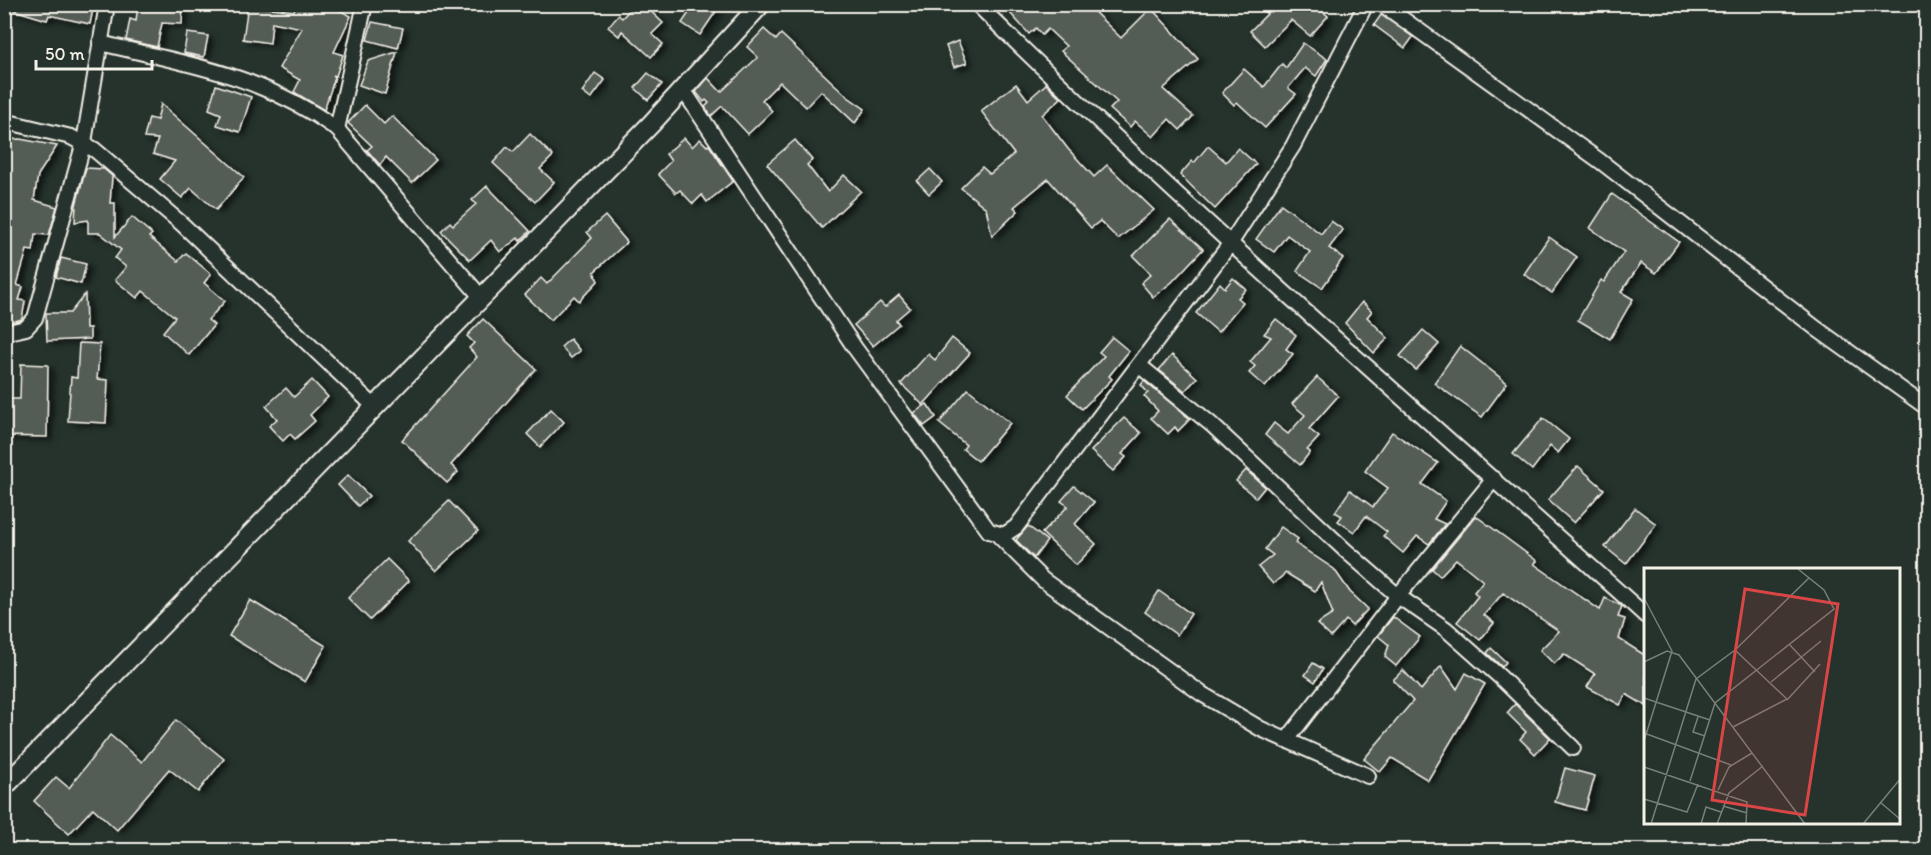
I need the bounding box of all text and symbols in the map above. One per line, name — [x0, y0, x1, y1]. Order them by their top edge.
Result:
scale bar — [36, 33, 152, 71]
text: 50 m — [45, 43, 85, 65]
inset map — [1644, 568, 1901, 825]

